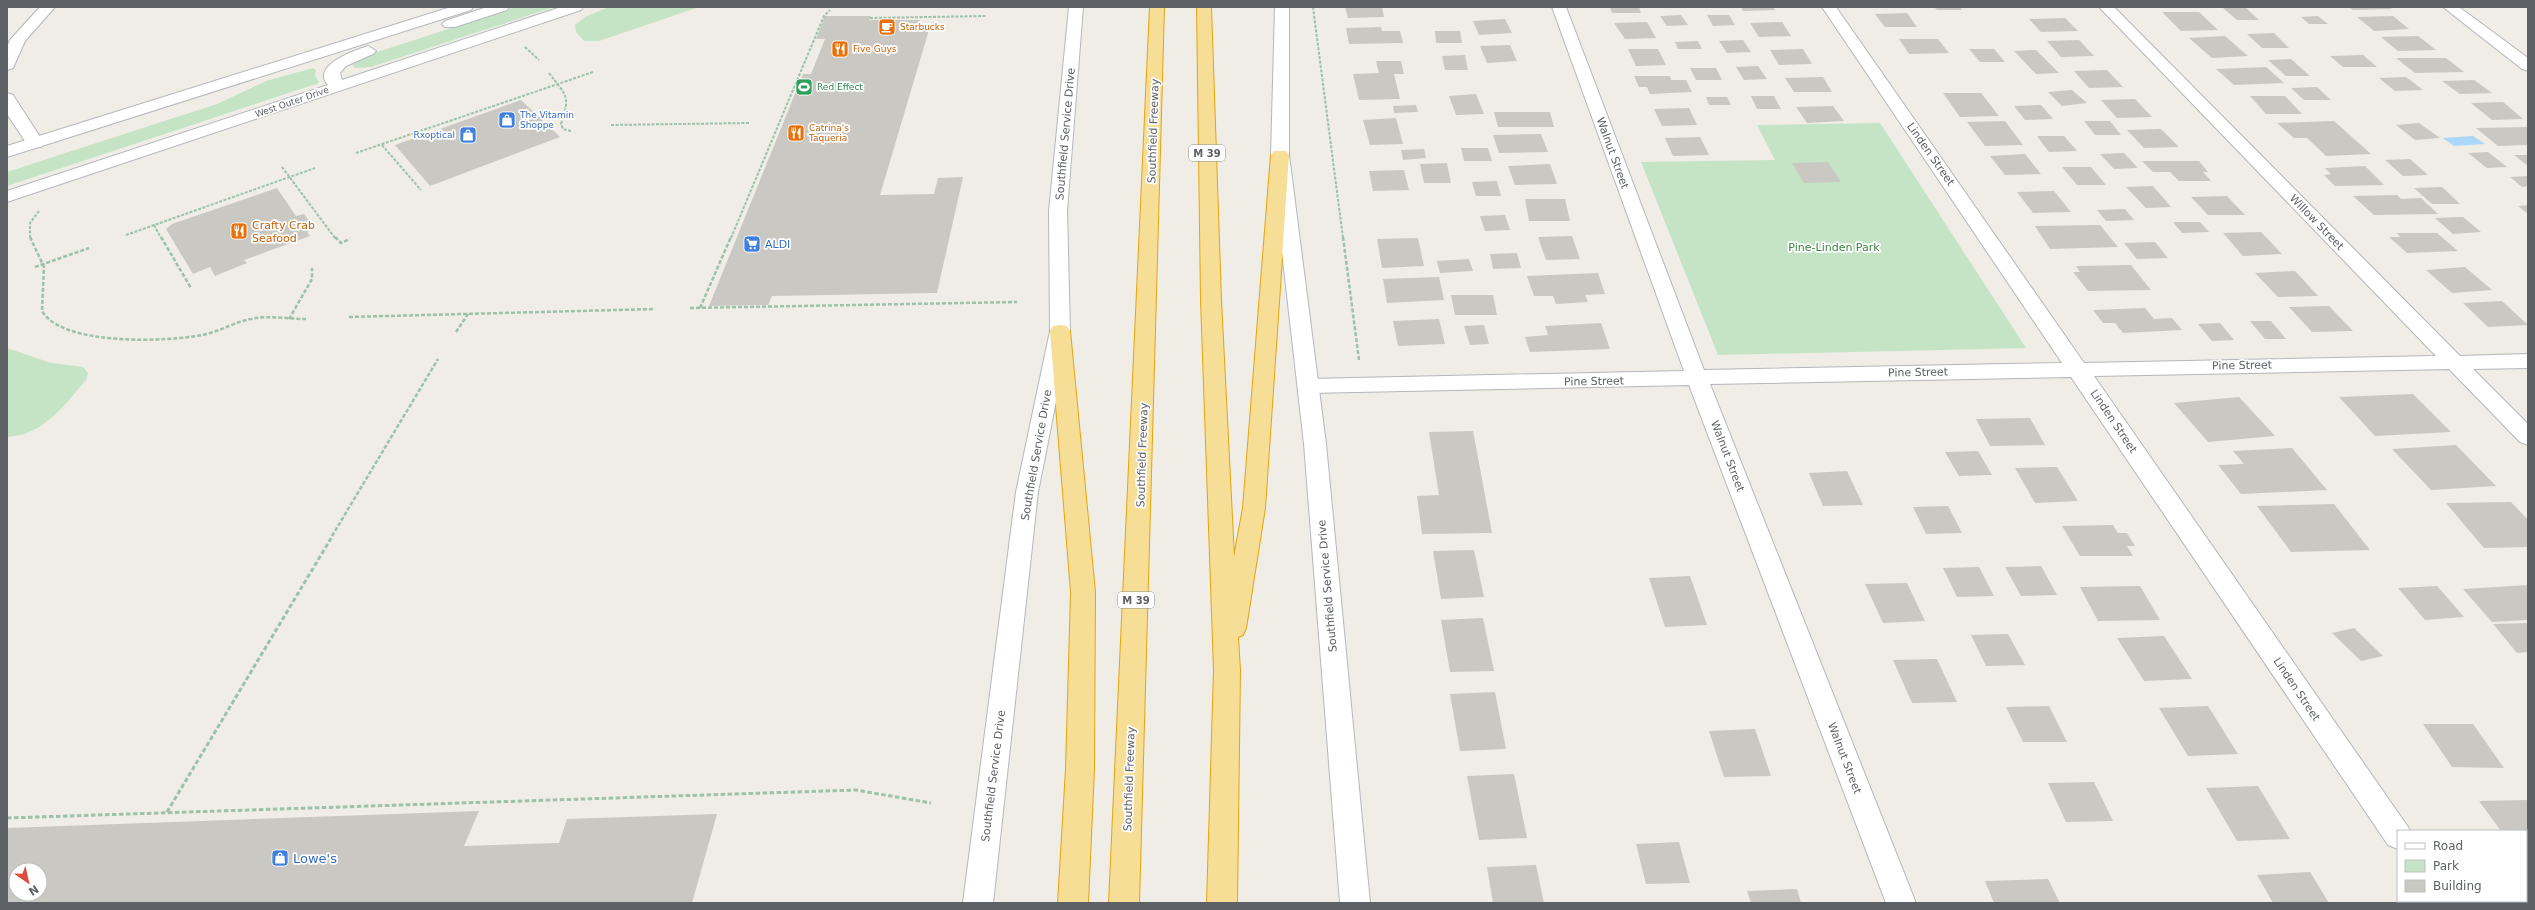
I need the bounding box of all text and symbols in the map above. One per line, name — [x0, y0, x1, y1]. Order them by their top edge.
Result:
cafe icon: Starbucks — [877, 17, 897, 37]
place label: Starbucks — [900, 22, 945, 32]
restaurant icon: Five Guys — [830, 39, 850, 59]
place label: Five Guys — [853, 44, 897, 54]
street label: Southfield Service Drive — [1053, 67, 1078, 201]
sports icon: Red Effect — [794, 77, 814, 97]
street label: Southfield Freeway — [1145, 78, 1162, 184]
place label: Red Effect — [817, 82, 863, 92]
street label: West Outer Drive — [254, 85, 331, 119]
shop icon: The Vitamin Shoppe — [497, 110, 517, 130]
place label: The Vitamin Shoppe — [519, 110, 574, 130]
street label: Walnut Street — [1594, 116, 1632, 191]
street label: Linden Street — [1904, 120, 1957, 189]
restaurant icon: Catrina's Taqueria — [786, 123, 806, 143]
place label: Catrina's Taqueria — [808, 123, 849, 143]
shop icon: Rxoptical — [458, 125, 478, 145]
place label: Rxoptical — [413, 130, 455, 140]
road number: M 39 — [1189, 145, 1225, 161]
street label: Willow Street — [2287, 192, 2347, 253]
place label: Crafty Crab Seafood — [252, 219, 315, 245]
restaurant icon: Crafty Crab Seafood — [229, 221, 249, 241]
supermarket icon: ALDI — [742, 234, 762, 254]
place label: ALDI — [765, 238, 790, 251]
park label: Pine-Linden Park — [1788, 241, 1880, 254]
street label: Pine Street — [2212, 358, 2273, 373]
street label: Pine Street — [1888, 365, 1949, 380]
street label: Pine Street — [1564, 374, 1625, 389]
street label: Linden Street — [2088, 387, 2140, 456]
street label: Southfield Service Drive — [1019, 388, 1054, 522]
street label: Southfield Freeway — [1134, 402, 1151, 508]
street label: Walnut Street — [1708, 419, 1747, 494]
street label: Southfield Service Drive — [1315, 519, 1340, 653]
road number: M 39 — [1118, 592, 1154, 608]
street label: Linden Street — [2271, 655, 2323, 724]
street label: Southfield Service Drive — [979, 709, 1008, 843]
street label: Walnut Street — [1825, 721, 1864, 796]
street label: Southfield Freeway — [1121, 726, 1138, 832]
legend — [2397, 830, 2527, 902]
text: Road — [2433, 839, 2463, 853]
shop icon: Lowe's — [270, 848, 290, 868]
place label: Lowe's — [293, 851, 337, 866]
text: Park — [2433, 859, 2459, 873]
north arrow — [8, 862, 48, 902]
text: Building — [2433, 879, 2482, 893]
text: N — [26, 882, 41, 898]

